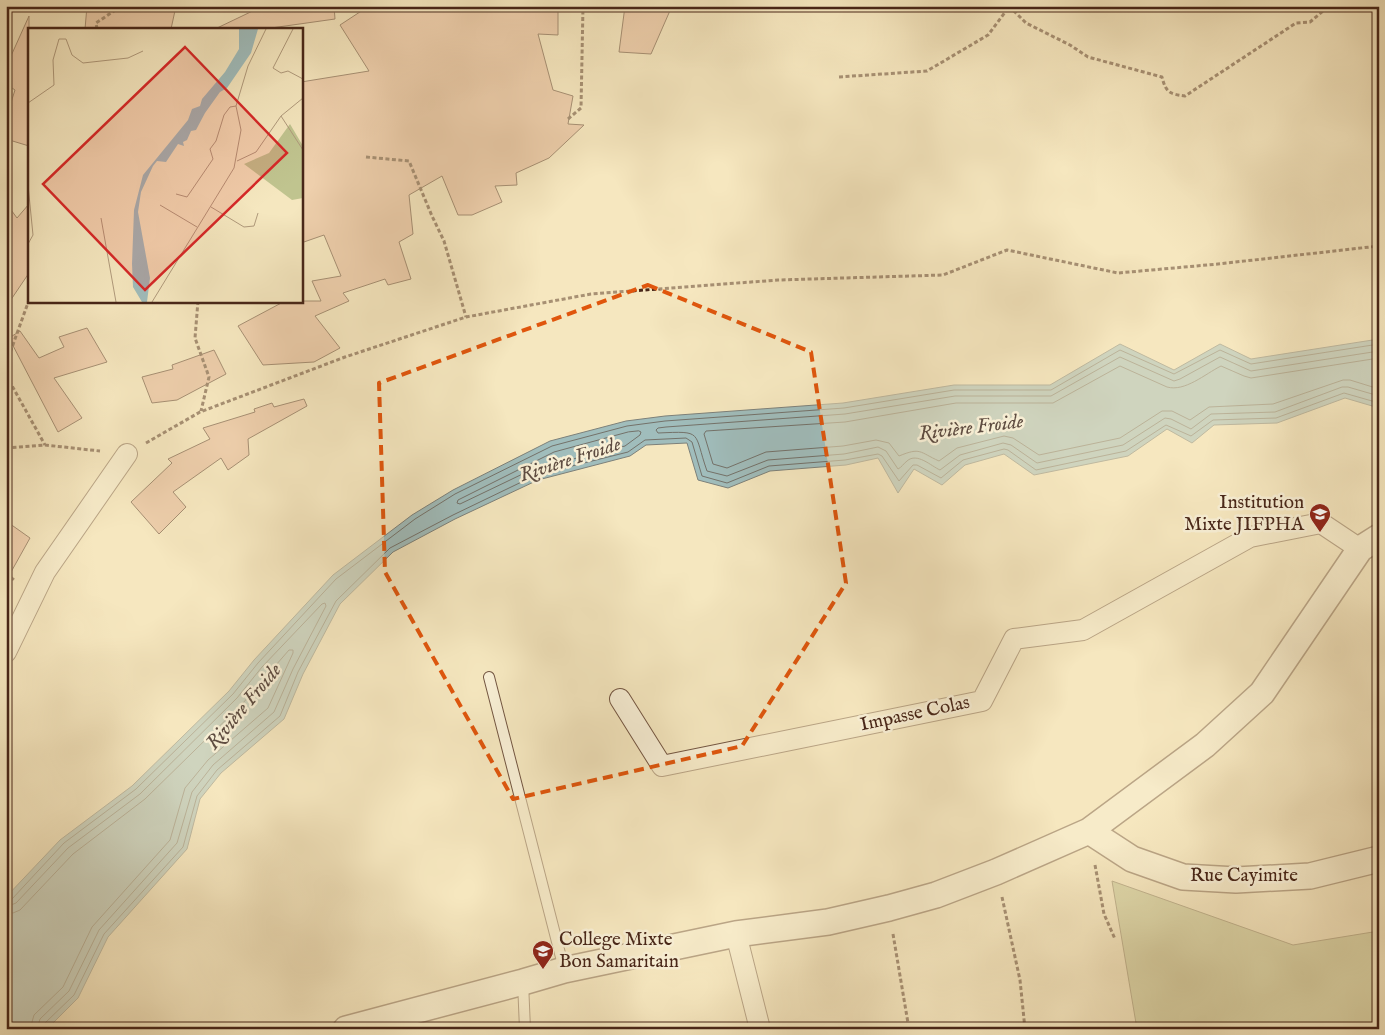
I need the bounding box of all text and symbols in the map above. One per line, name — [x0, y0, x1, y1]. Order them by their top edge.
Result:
inset map — [28, 28, 302, 302]
water label: Rivière Froide — [917, 409, 1025, 447]
water label: Rivière Froide — [516, 432, 624, 488]
place label: Institution Mixte JIFPHA — [1184, 491, 1305, 537]
school or university icon: Institution Mixte JIFPHA — [1308, 502, 1332, 533]
water label: Rivière Froide — [201, 658, 288, 755]
street label: Impasse Colas — [858, 691, 972, 737]
street label: Rue Cayimite — [1190, 864, 1298, 888]
place label: College Mixte Bon Samaritain — [559, 928, 679, 974]
school or university icon: College Mixte Bon Samaritain — [531, 939, 555, 970]

